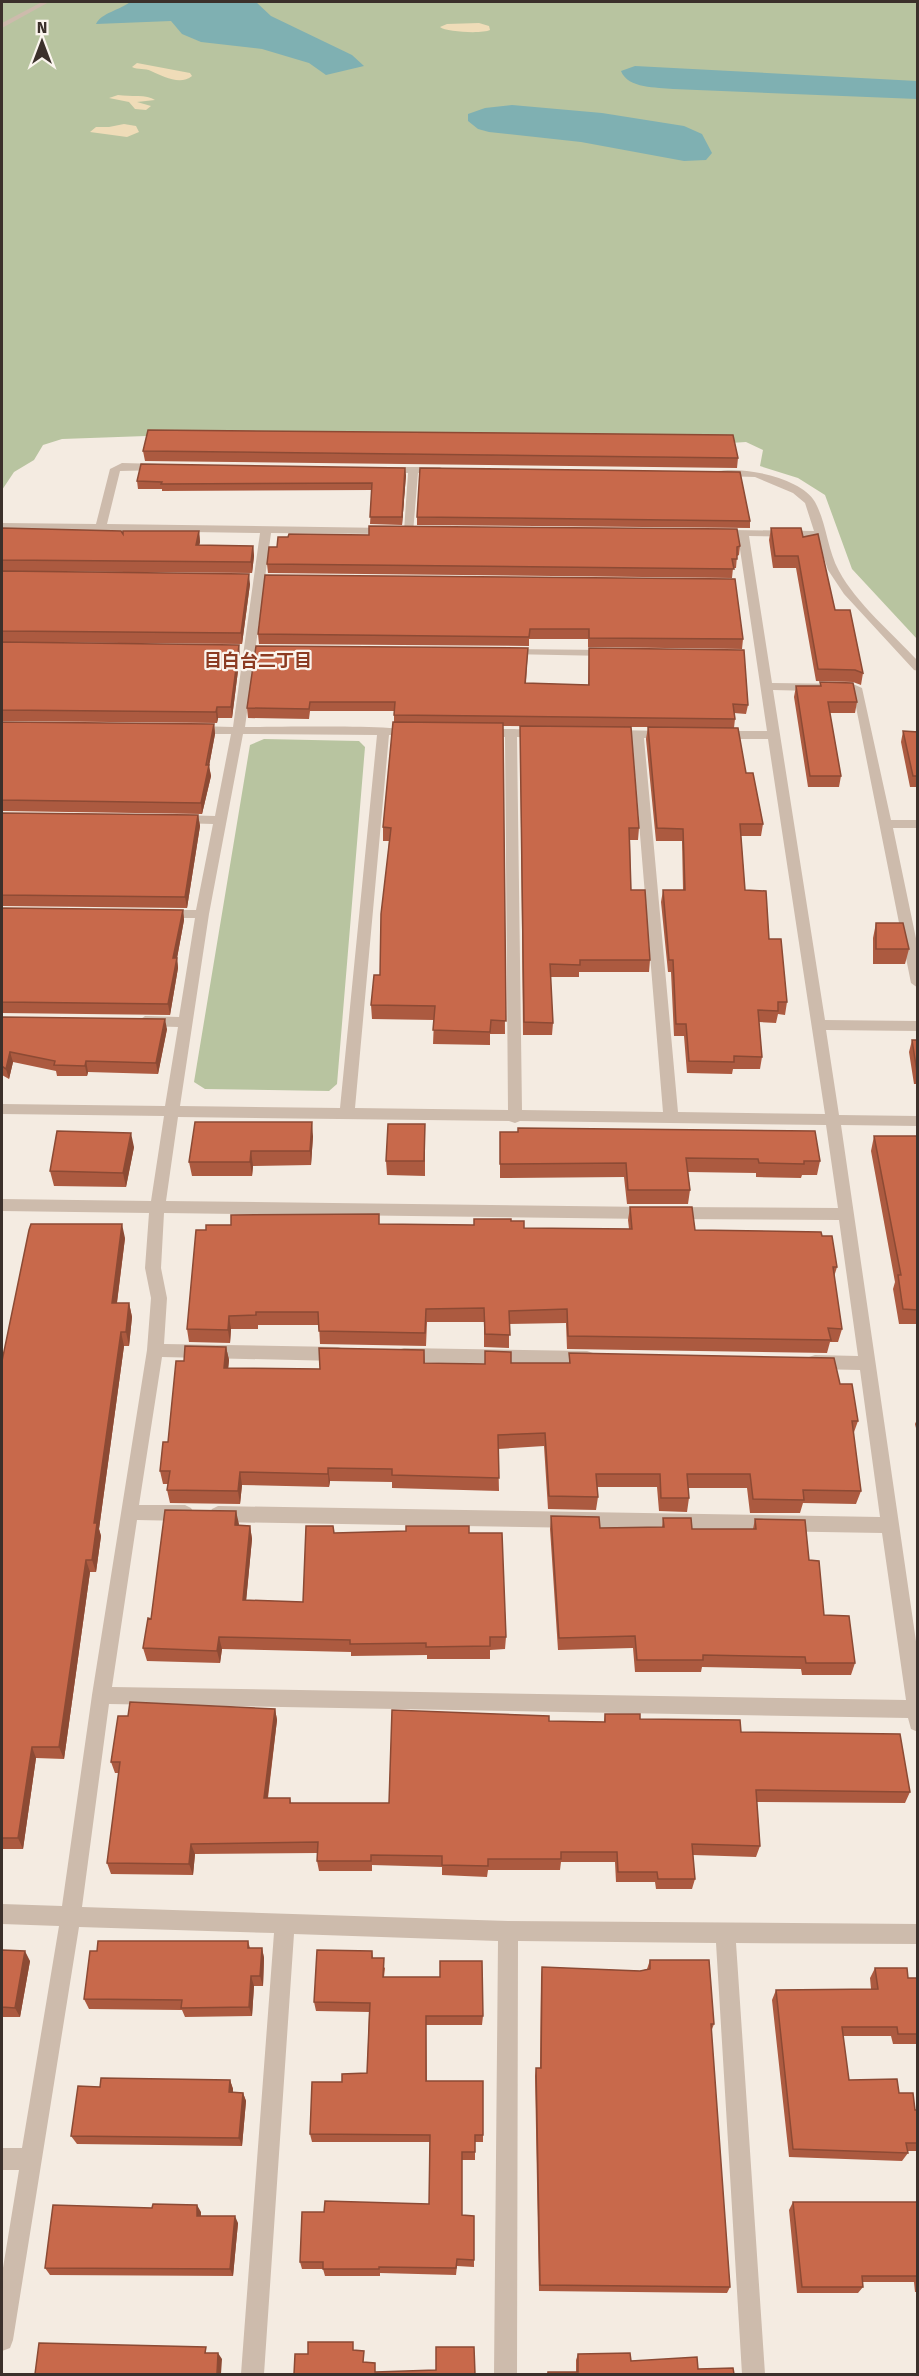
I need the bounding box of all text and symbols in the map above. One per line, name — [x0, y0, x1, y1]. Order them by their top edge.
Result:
north arrow — [12, 12, 72, 72]
text: N — [37, 18, 47, 37]
district label: 目白台二丁目 — [204, 650, 312, 672]

